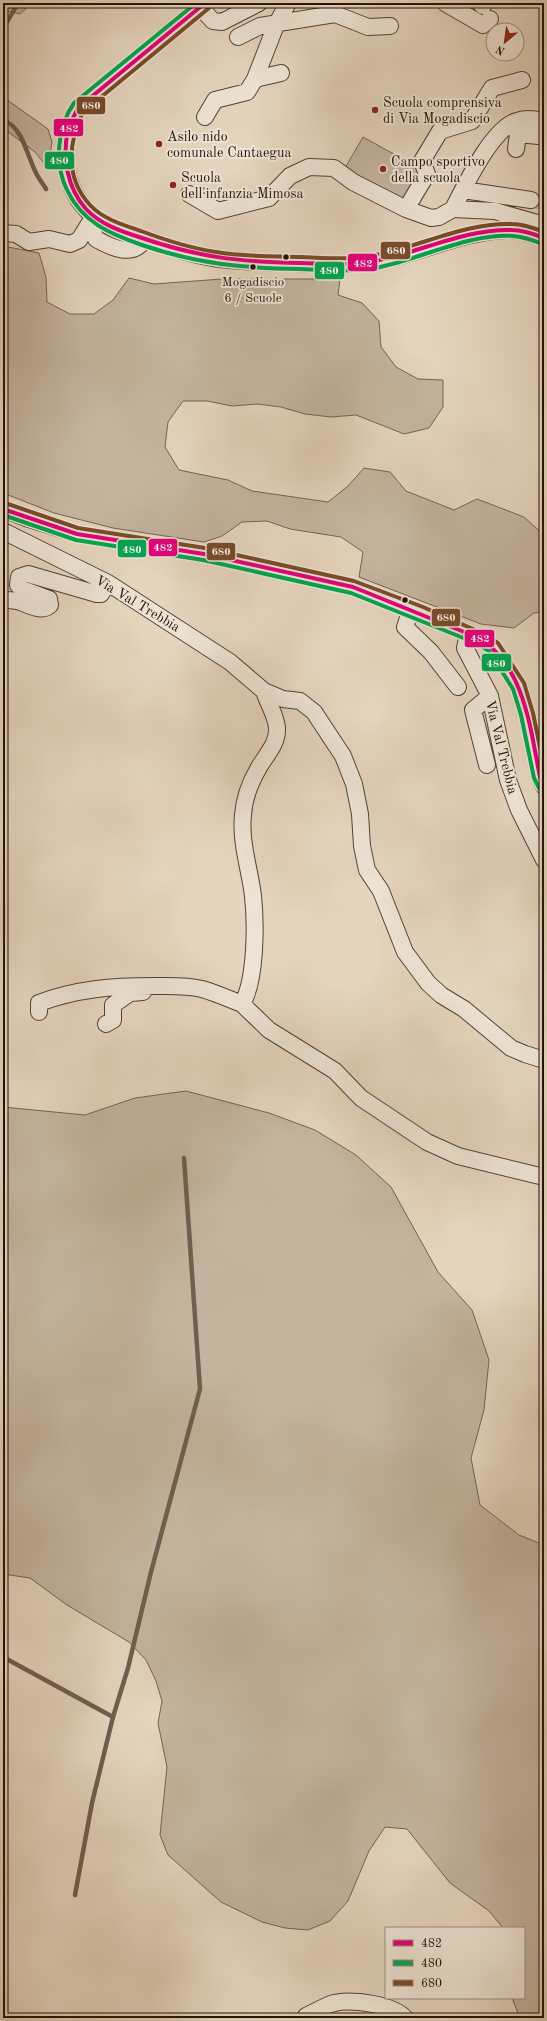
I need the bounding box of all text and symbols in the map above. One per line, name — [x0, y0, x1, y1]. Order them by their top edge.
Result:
north arrow — [485, 22, 525, 62]
text: N — [494, 42, 507, 56]
line badge: 680 — [76, 96, 106, 115]
place label: Scuola comprensiva di Via Mogadiscio — [383, 96, 502, 126]
text: 680 — [81, 101, 101, 112]
marker: Scuola comprensiva di Via Mogadiscio — [370, 105, 380, 115]
line badge: 482 — [53, 118, 84, 137]
text: 482 — [59, 124, 79, 135]
place label: Asilo nido comunale Cantaegua — [167, 130, 291, 160]
marker: Asilo nido comunale Cantaegua — [154, 139, 164, 149]
line badge: 480 — [44, 151, 75, 170]
place label: Campo sportivo della scuola — [391, 155, 485, 185]
text: 480 — [49, 156, 69, 167]
marker: Campo sportivo della scuola — [378, 164, 388, 174]
place label: Scuola dell'infanzia Mimosa — [181, 171, 304, 201]
marker: Scuola dell'infanzia Mimosa — [168, 180, 178, 190]
line badge: 680 — [380, 241, 411, 260]
text: 680 — [386, 246, 406, 257]
unlabelled marker — [281, 252, 291, 262]
line badge: 482 — [347, 253, 378, 272]
text: 482 — [353, 259, 373, 270]
line badge: 480 — [314, 261, 345, 280]
marker: Mogadiscio 6 / Scuole — [248, 262, 258, 272]
text: 480 — [319, 266, 339, 277]
place label: Mogadiscio 6 / Scuole — [222, 276, 284, 305]
line badge: 482 — [148, 538, 178, 557]
line badge: 480 — [117, 539, 147, 558]
line badge: 680 — [206, 542, 236, 561]
text: 482 — [153, 543, 173, 554]
text: 480 — [122, 545, 142, 556]
text: 680 — [211, 547, 231, 558]
street label: Via Val Trebbia — [93, 573, 182, 635]
unlabelled marker — [400, 595, 410, 605]
line badge: 680 — [431, 608, 461, 627]
text: 680 — [436, 613, 456, 624]
line badge: 482 — [464, 629, 495, 648]
text: 482 — [470, 634, 490, 645]
line badge: 480 — [481, 653, 512, 672]
text: 480 — [486, 659, 506, 670]
street label: Via Val Trebbia — [483, 699, 519, 796]
legend — [385, 1927, 525, 1999]
text: 482 — [421, 1938, 442, 1950]
text: 480 — [421, 1958, 442, 1970]
text: 680 — [421, 1978, 442, 1990]

